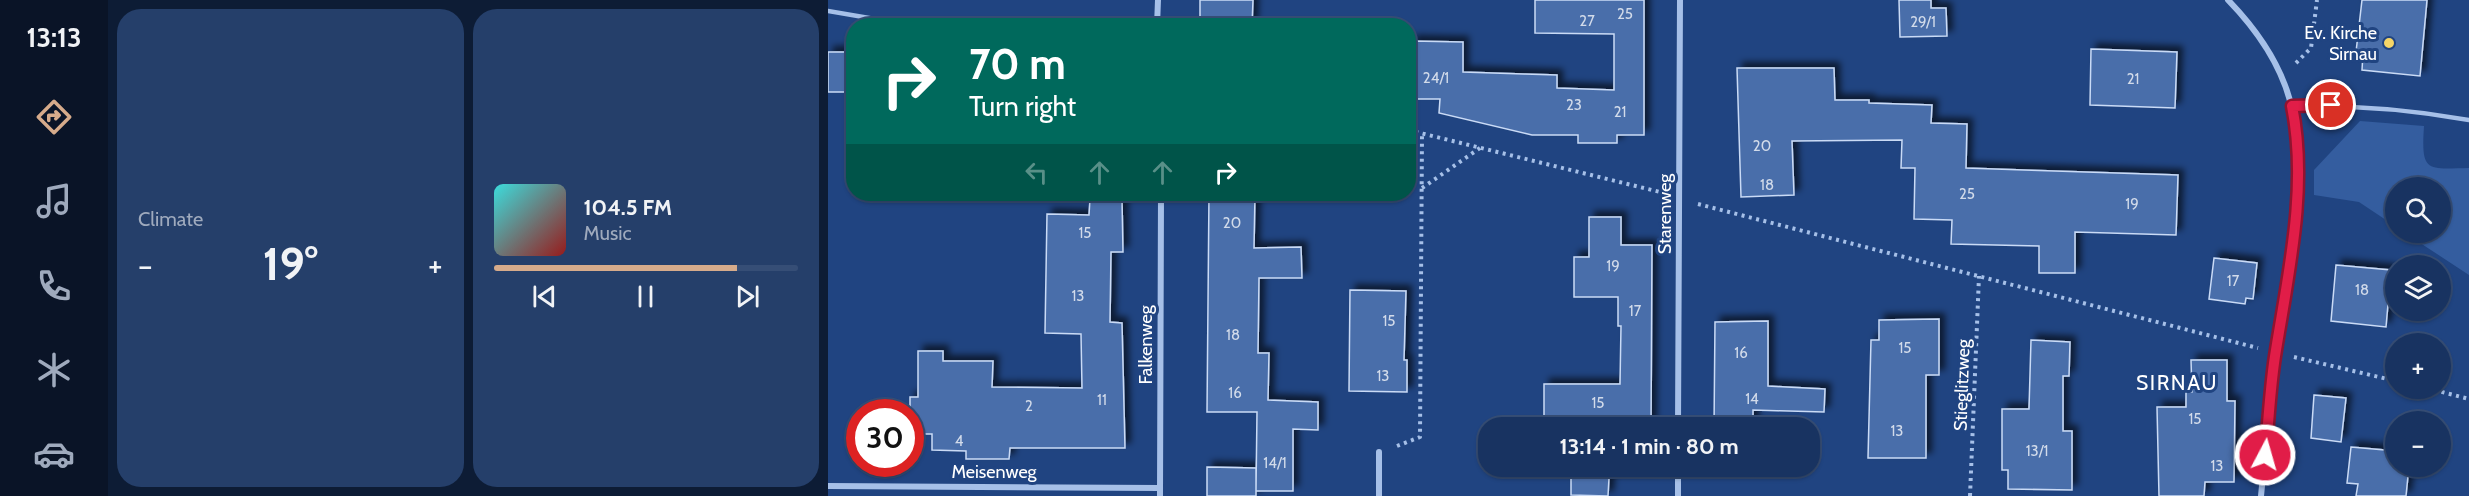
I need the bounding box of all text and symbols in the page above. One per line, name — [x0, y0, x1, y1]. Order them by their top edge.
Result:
house number: 25 — [1617, 5, 1633, 23]
house number: 27 — [1579, 12, 1595, 30]
house number: 29/1 — [1910, 13, 1936, 31]
text: 13:13 — [26, 21, 82, 54]
place label: Ev. Kirche Sirnau — [2304, 22, 2377, 65]
marker: Ev. Kirche Sirnau — [2382, 36, 2396, 50]
text: 70 m — [969, 38, 1066, 90]
icon: right — [870, 42, 948, 120]
house number: 24/1 — [1423, 69, 1449, 87]
house number: 21 — [2127, 70, 2139, 88]
pin — [2305, 79, 2356, 130]
icon: arrive — [2314, 88, 2347, 121]
text: Turn right — [969, 90, 1076, 123]
icon: directions — [33, 96, 75, 138]
house number: 23 — [1566, 96, 1582, 114]
house number: 21 — [1614, 103, 1626, 121]
house number: 20 — [1753, 137, 1771, 155]
icon: left — [1020, 156, 1053, 189]
icon: ahead — [1083, 156, 1116, 189]
icon: ahead — [1146, 156, 1179, 189]
icon: right — [1209, 156, 1242, 189]
street label: Starenweg — [1654, 173, 1676, 254]
house number: 18 — [1760, 176, 1774, 194]
map controls — [2385, 177, 2451, 477]
button: search — [2385, 177, 2451, 243]
icon: music — [33, 180, 75, 222]
house number: 25 — [1959, 185, 1975, 203]
text: 104.5 FM — [584, 194, 672, 221]
house number: 19 — [2125, 195, 2139, 213]
text: Climate — [138, 207, 203, 231]
house number: 20 — [1223, 214, 1241, 232]
text: Music — [584, 221, 632, 245]
house number: 15 — [1078, 224, 1092, 242]
text: 19° — [263, 237, 318, 291]
text: − — [138, 245, 153, 285]
text: + — [428, 245, 443, 285]
button: layers — [2385, 255, 2451, 321]
house number: 19 — [1606, 257, 1620, 275]
icon: phone — [33, 265, 75, 307]
house number: 17 — [2227, 272, 2240, 290]
icon: previous — [528, 280, 561, 313]
icon: pause — [629, 280, 662, 313]
icon: next — [731, 280, 764, 313]
house number: 18 — [2355, 281, 2369, 299]
house number: 13 — [1071, 287, 1085, 305]
house number: 17 — [1629, 302, 1642, 320]
street label: Falkenweg — [1135, 304, 1157, 385]
house number: 15 — [1382, 312, 1396, 330]
house number: 18 — [1226, 326, 1240, 344]
button: + — [2385, 333, 2451, 399]
street label: Stieglitzweg — [1949, 338, 1975, 431]
house number: 15 — [1898, 339, 1912, 357]
house number: 16 — [1734, 344, 1748, 362]
icon: climate — [33, 349, 75, 391]
house number: 13 — [1376, 367, 1390, 385]
district label: SIRNAU — [2136, 370, 2218, 395]
house number: 16 — [1228, 384, 1242, 402]
house number: 14 — [1745, 390, 1759, 408]
house number: 11 — [1097, 391, 1107, 409]
house number: 15 — [1591, 394, 1605, 412]
house number: 2 — [1025, 397, 1033, 415]
speed limit sign: 30 — [846, 399, 924, 477]
house number: 15 — [2188, 410, 2202, 428]
button: − — [2385, 411, 2451, 477]
house number: 13 — [1890, 422, 1904, 440]
position arrow — [2233, 423, 2297, 487]
house number: 4 — [955, 432, 964, 450]
icon: car — [33, 433, 75, 475]
text: 13:14 · 1 min · 80 m — [1559, 433, 1739, 460]
house number: 13/1 — [2026, 442, 2048, 460]
house number: 14/1 — [1263, 454, 1287, 472]
house number: 13 — [2210, 457, 2224, 475]
street label: Meisenweg — [951, 461, 1038, 483]

